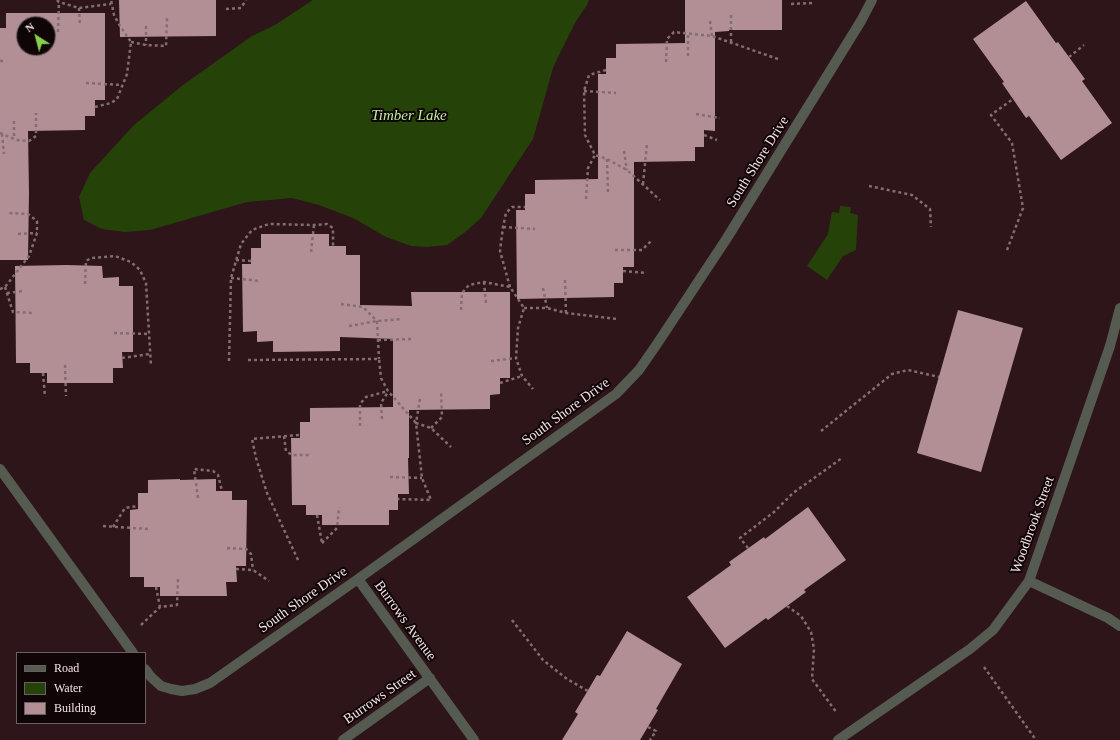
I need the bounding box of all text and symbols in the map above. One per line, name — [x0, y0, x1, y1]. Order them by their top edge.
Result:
north arrow — [16, 16, 56, 56]
text: N — [23, 20, 36, 34]
water label: Timber Lake — [371, 107, 447, 125]
street label: South Shore Drive — [723, 113, 793, 211]
street label: South Shore Drive — [519, 375, 613, 449]
street label: Woodbrook Street — [1008, 474, 1058, 576]
street label: South Shore Drive — [255, 563, 351, 637]
street label: Burrows Avenue — [371, 578, 439, 664]
legend — [16, 652, 146, 724]
text: Road — [54, 661, 79, 675]
street label: Burrows Street — [341, 666, 419, 728]
text: Water — [54, 681, 82, 695]
text: Building — [54, 701, 96, 715]

